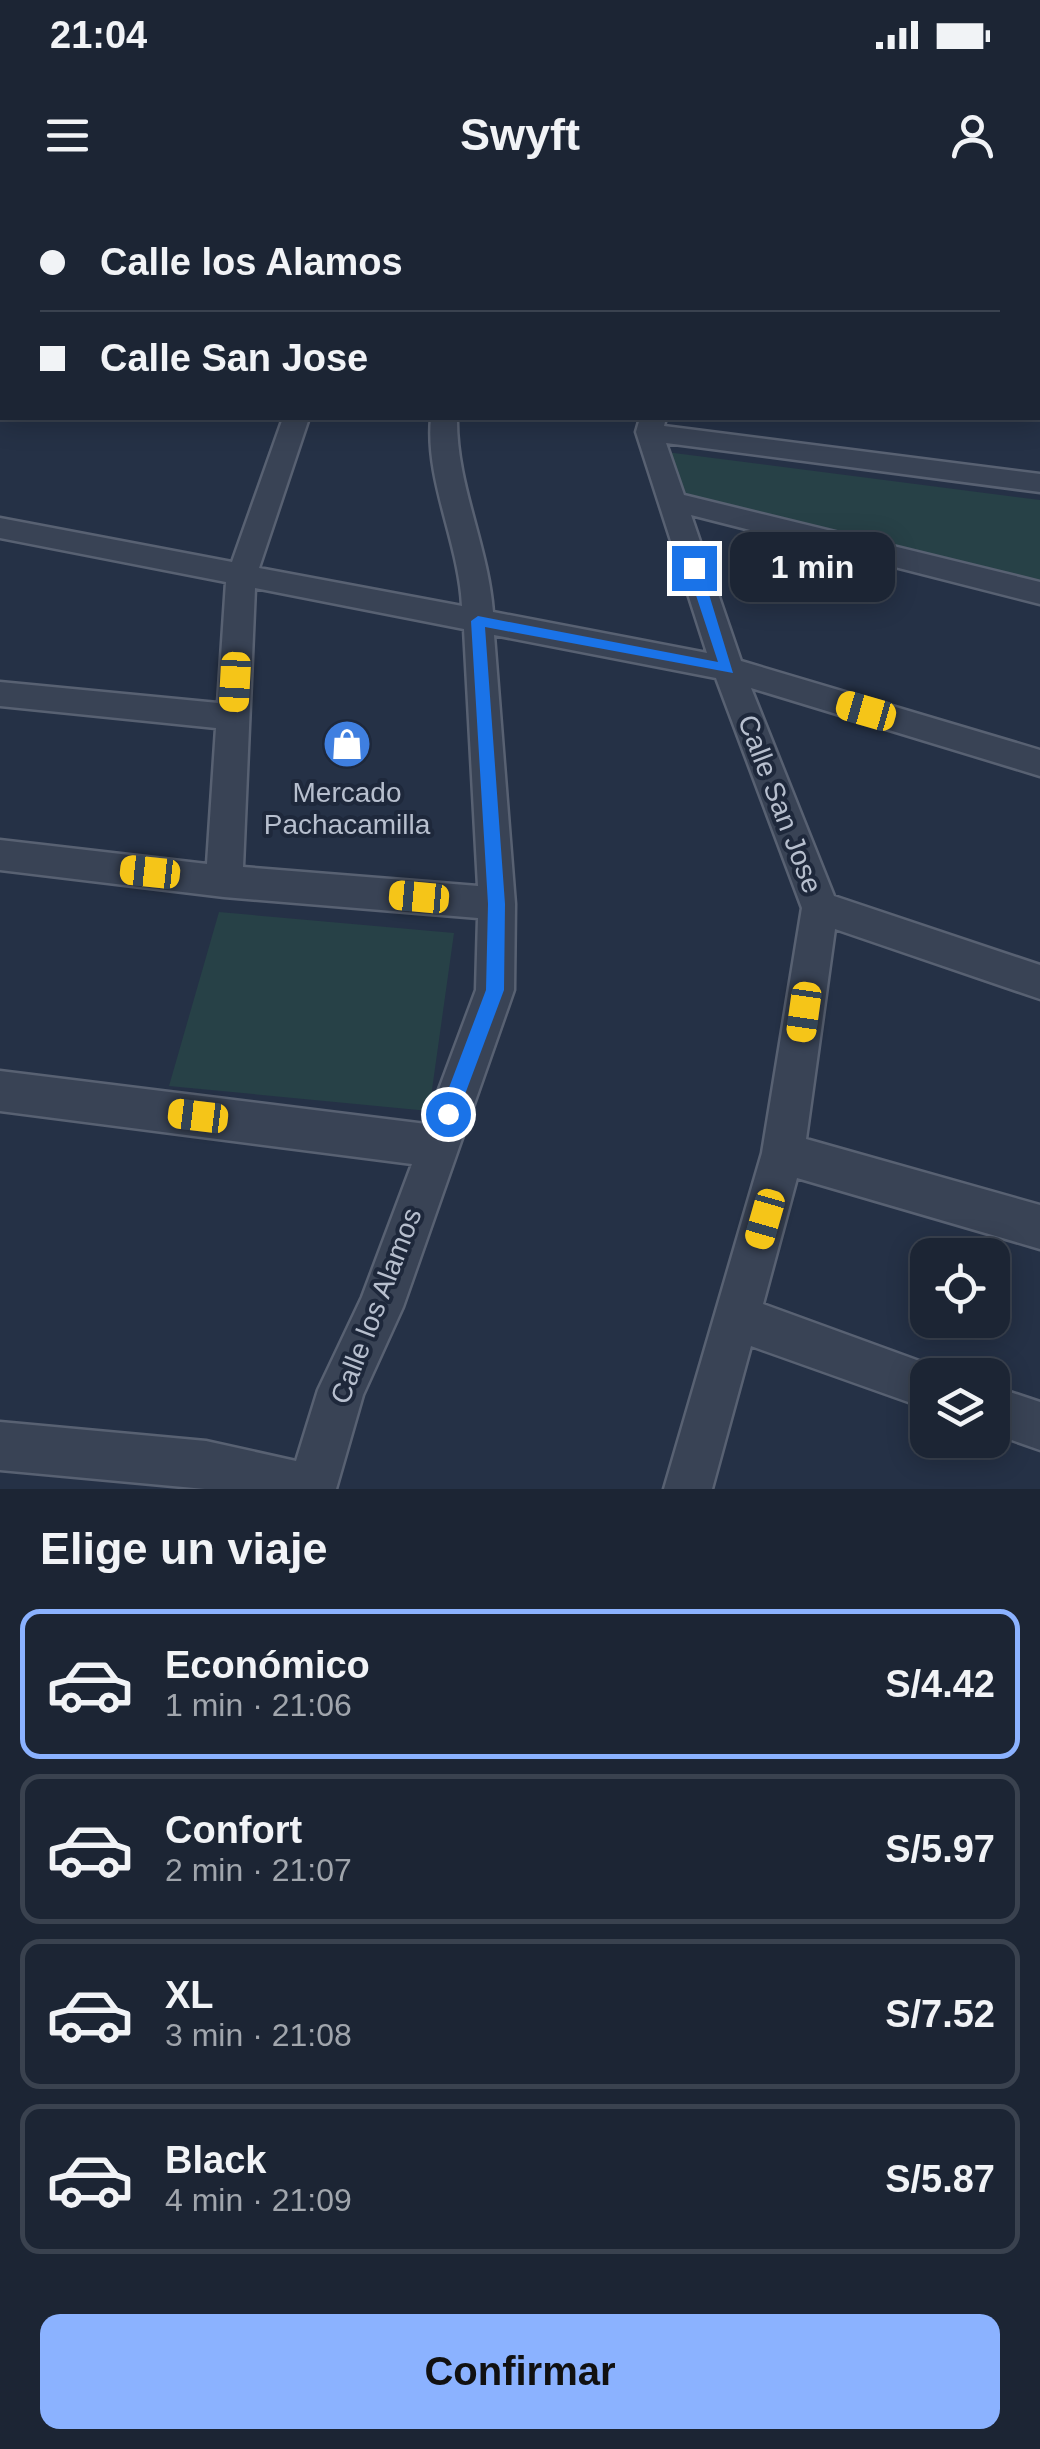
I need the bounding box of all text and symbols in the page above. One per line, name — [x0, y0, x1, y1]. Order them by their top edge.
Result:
text: 21:04 — [50, 14, 147, 56]
icon: menu — [40, 108, 95, 163]
icon: person — [945, 108, 1000, 163]
text: Swyft — [460, 109, 580, 160]
text: Calle los Alamos — [100, 241, 403, 283]
text: Calle San Jose — [100, 337, 368, 379]
callout: 1 min — [729, 533, 894, 603]
route end — [672, 546, 717, 591]
text: 1 min — [771, 549, 854, 585]
car — [218, 651, 252, 713]
car — [833, 688, 899, 734]
street label: Calle San Jose — [732, 711, 828, 897]
shop icon: Mercado Pachacamilla — [321, 718, 373, 770]
place label: Mercado Pachacamilla — [264, 777, 431, 840]
car — [119, 854, 181, 890]
car — [388, 879, 450, 915]
car — [785, 980, 823, 1044]
route start — [426, 1092, 471, 1137]
car — [166, 1097, 230, 1135]
car — [742, 1186, 788, 1252]
street label: Calle los Alamos — [324, 1204, 428, 1408]
map controls — [910, 1238, 1010, 1458]
button: locate — [910, 1238, 1010, 1338]
button: layers — [910, 1358, 1010, 1458]
text: Elige un viaje — [40, 1523, 328, 1574]
icon: car — [45, 1639, 135, 1729]
text: Económico — [165, 1644, 370, 1686]
text: S/4.42 — [885, 1663, 995, 1705]
text: 1 min · 21:06 — [165, 1687, 352, 1723]
icon: car — [45, 1804, 135, 1894]
text: Confort — [165, 1809, 302, 1851]
text: S/5.97 — [885, 1828, 995, 1870]
text: 2 min · 21:07 — [165, 1852, 352, 1888]
icon: car — [45, 1969, 135, 2059]
text: XL — [165, 1974, 214, 2016]
text: S/7.52 — [885, 1993, 995, 2035]
text: 3 min · 21:08 — [165, 2017, 352, 2053]
icon: car — [45, 2134, 135, 2224]
text: Black — [165, 2139, 266, 2181]
text: S/5.87 — [885, 2158, 995, 2200]
text: 4 min · 21:09 — [165, 2182, 352, 2218]
button: Confirmar — [40, 2314, 1000, 2429]

